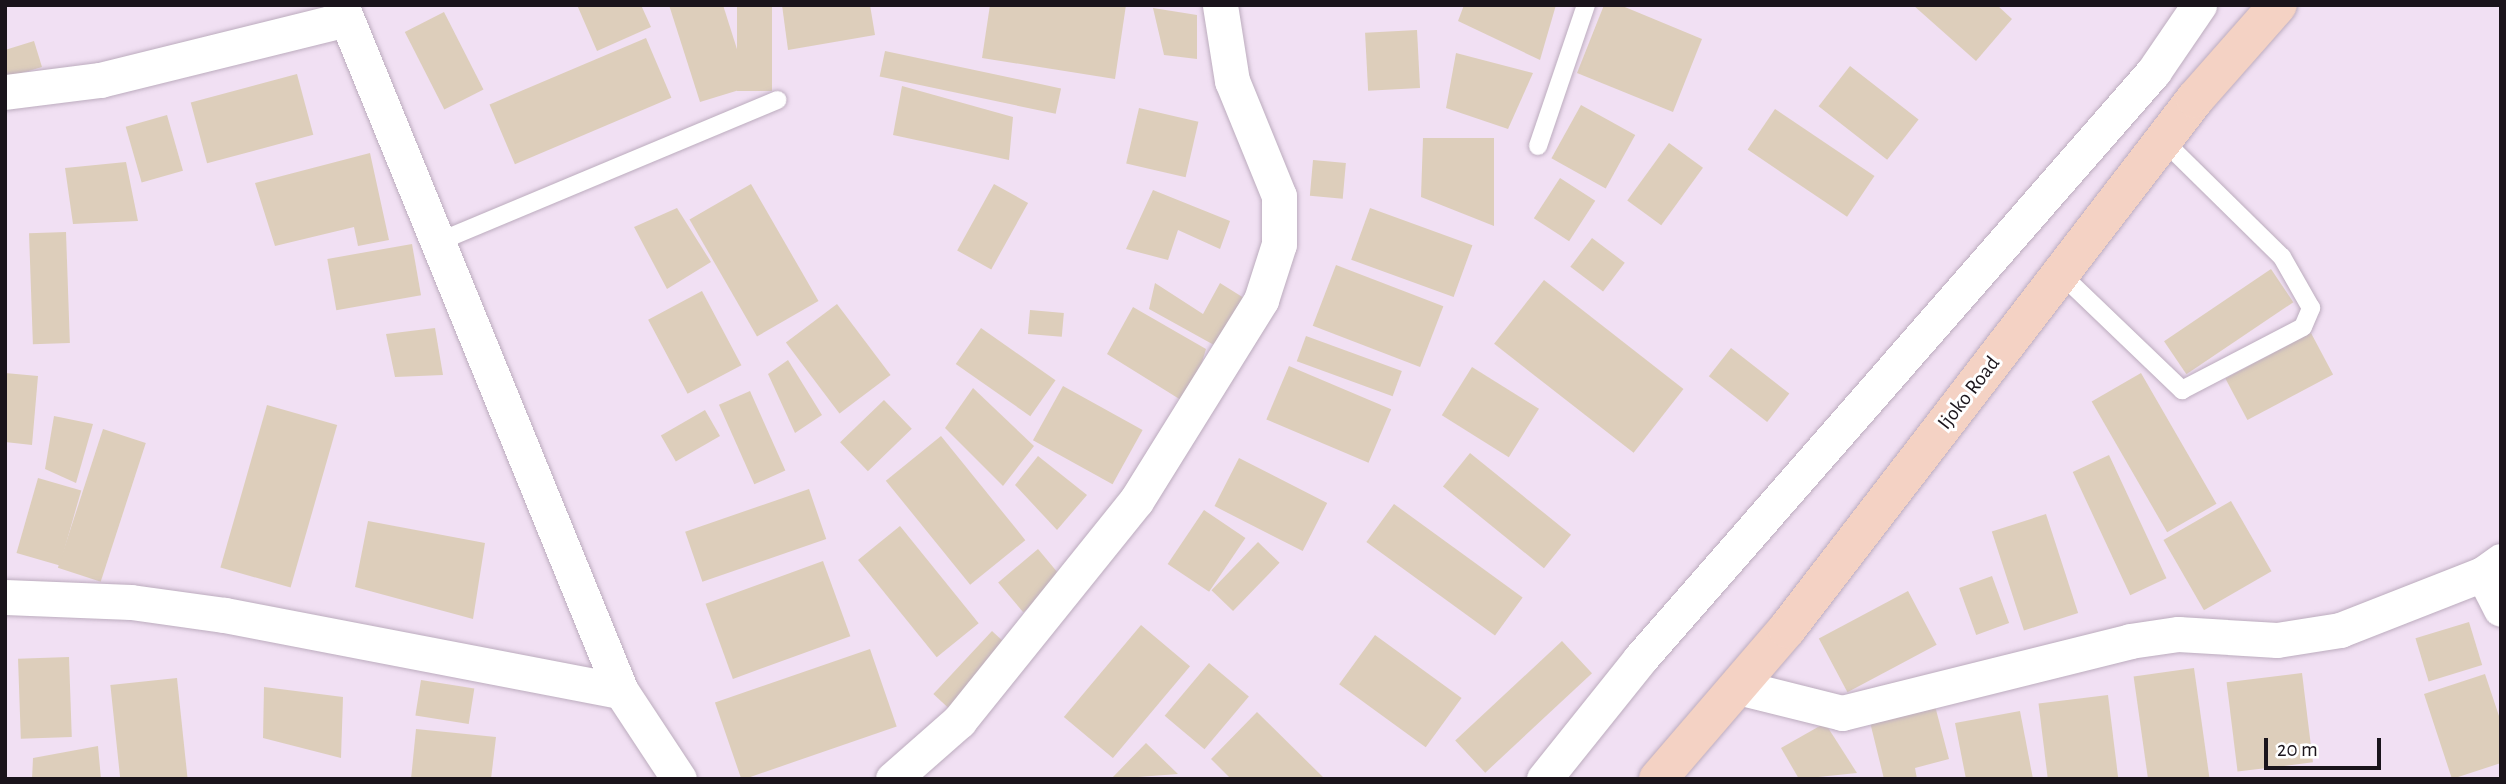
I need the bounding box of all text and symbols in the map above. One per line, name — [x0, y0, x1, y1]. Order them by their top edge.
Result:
street label: Ijoko Road — [1933, 351, 2005, 435]
scale bar — [2268, 724, 2385, 768]
text: 20 m — [2277, 739, 2318, 760]

